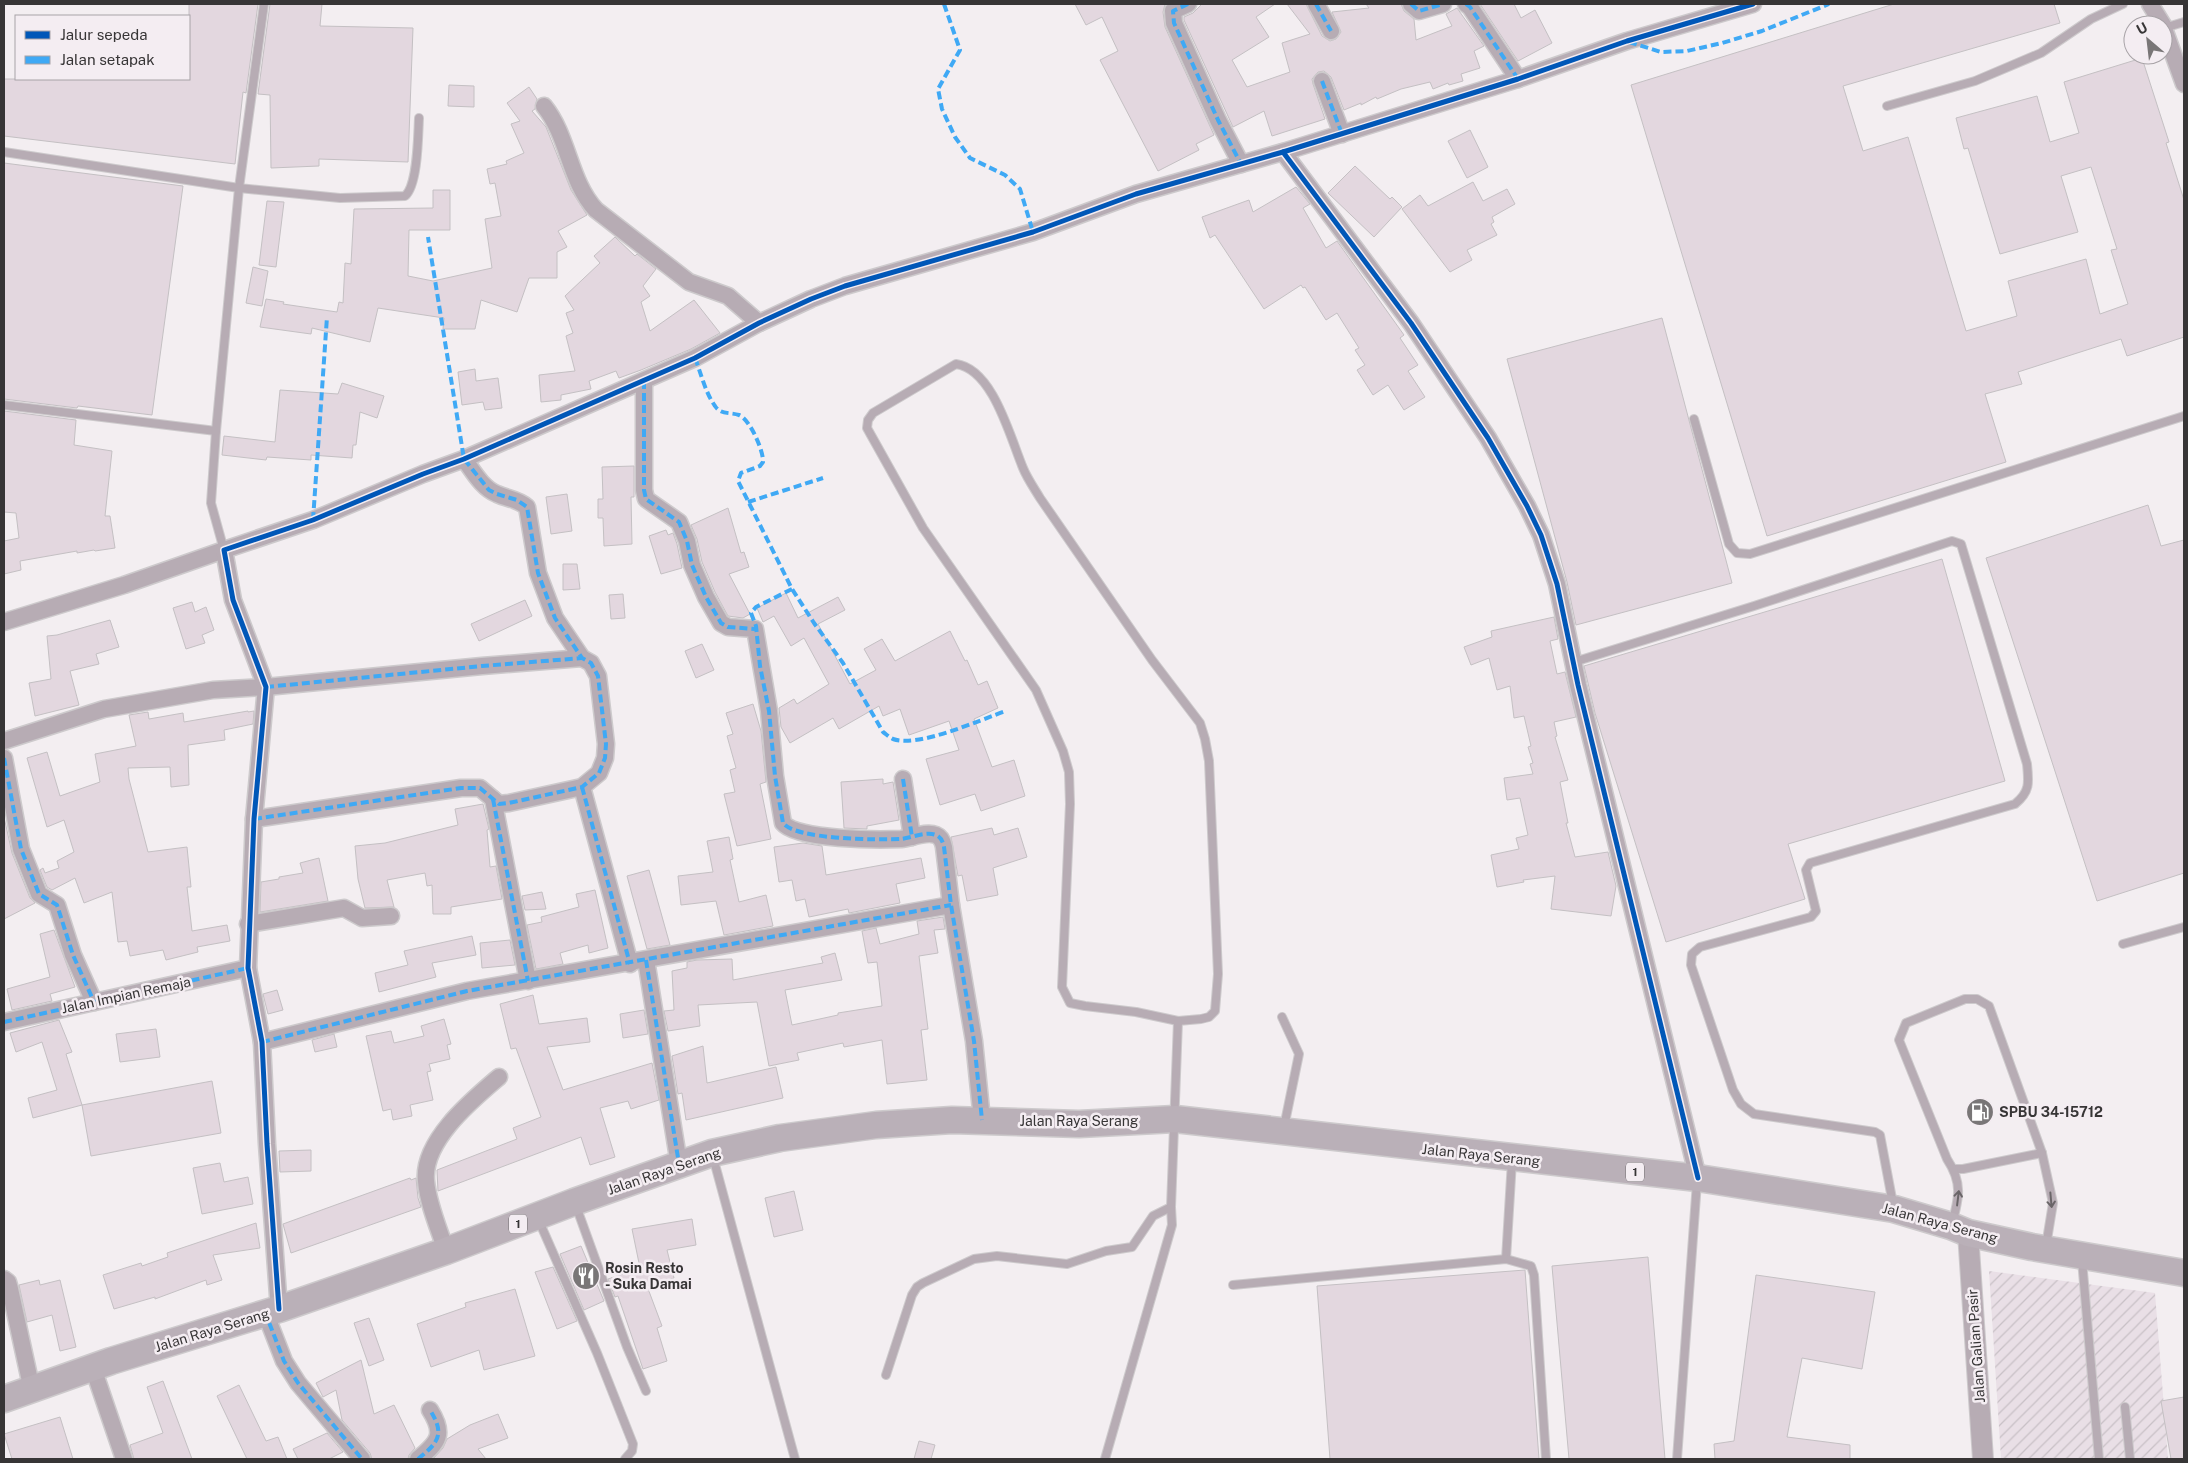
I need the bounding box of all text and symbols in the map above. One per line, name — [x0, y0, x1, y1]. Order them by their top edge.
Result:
legend — [15, 15, 190, 80]
north arrow — [2123, 15, 2173, 65]
text: U — [2134, 19, 2150, 38]
text: Jalur sepeda — [60, 26, 148, 43]
text: Jalan setapak — [60, 51, 155, 68]
street label: Jalan Impian Remaja — [60, 973, 192, 1017]
fuel station icon: SPBU 34-15712 — [1965, 1097, 1995, 1127]
place label: SPBU 34-15712 — [1999, 1104, 2103, 1120]
street label: Jalan Raya Serang — [1020, 1113, 1139, 1129]
street label: Jalan Raya Serang — [1421, 1141, 1541, 1169]
street label: Jalan Raya Serang — [605, 1144, 723, 1198]
road number: 1 — [1626, 1162, 1644, 1182]
one-way arrow — [1953, 1190, 1963, 1206]
one-way arrow — [2046, 1192, 2056, 1208]
street label: Jalan Raya Serang — [1880, 1200, 2000, 1246]
road number: 1 — [509, 1214, 527, 1234]
place label: Rosin Resto - Suka Damai — [605, 1260, 692, 1292]
restaurant icon: Rosin Resto - Suka Damai — [571, 1261, 601, 1291]
street label: Jalan Galian Pasir — [1964, 1289, 1988, 1403]
street label: Jalan Raya Serang — [153, 1305, 271, 1355]

